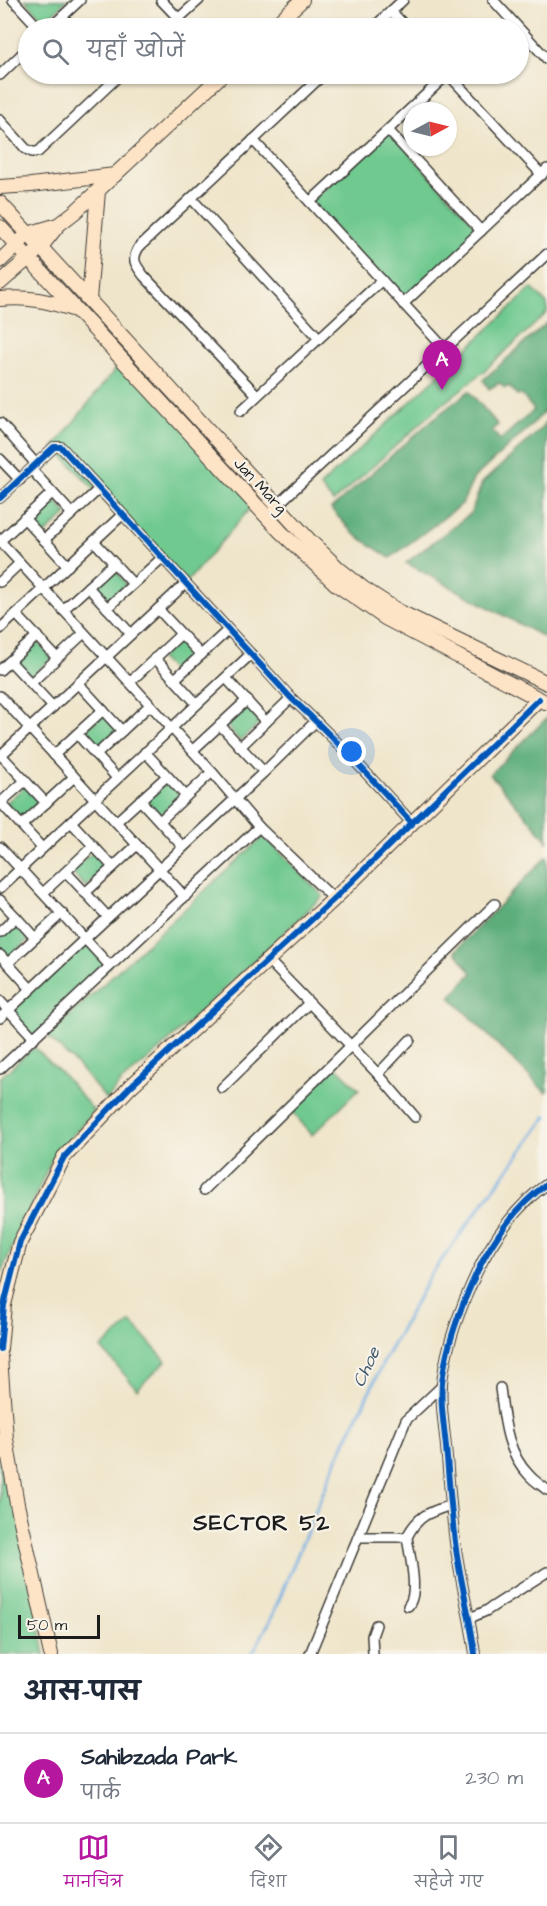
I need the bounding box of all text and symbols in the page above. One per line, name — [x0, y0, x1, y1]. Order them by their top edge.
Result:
search box — [18, 18, 529, 84]
icon: search — [39, 35, 72, 68]
text: यहाँ खोजें — [87, 35, 185, 66]
north arrow — [403, 102, 457, 156]
pin: A — [422, 340, 462, 390]
street label: Jan Marg — [228, 453, 292, 519]
your location — [337, 737, 366, 766]
water label: Choe — [346, 1342, 387, 1391]
district label: SECTOR 52 — [192, 1508, 331, 1539]
scale bar — [18, 1612, 100, 1640]
text: 50 m — [27, 1614, 67, 1636]
text: आस-पास — [24, 1674, 140, 1710]
text: Sahibzada Park — [81, 1742, 237, 1773]
text: A — [37, 1764, 50, 1792]
text: 230 m — [465, 1764, 523, 1792]
text: पार्क — [81, 1779, 120, 1807]
tab: मानचित्र — [64, 1831, 123, 1899]
tab: दिशा — [250, 1831, 287, 1899]
tab: सहेजे गए — [414, 1831, 483, 1899]

